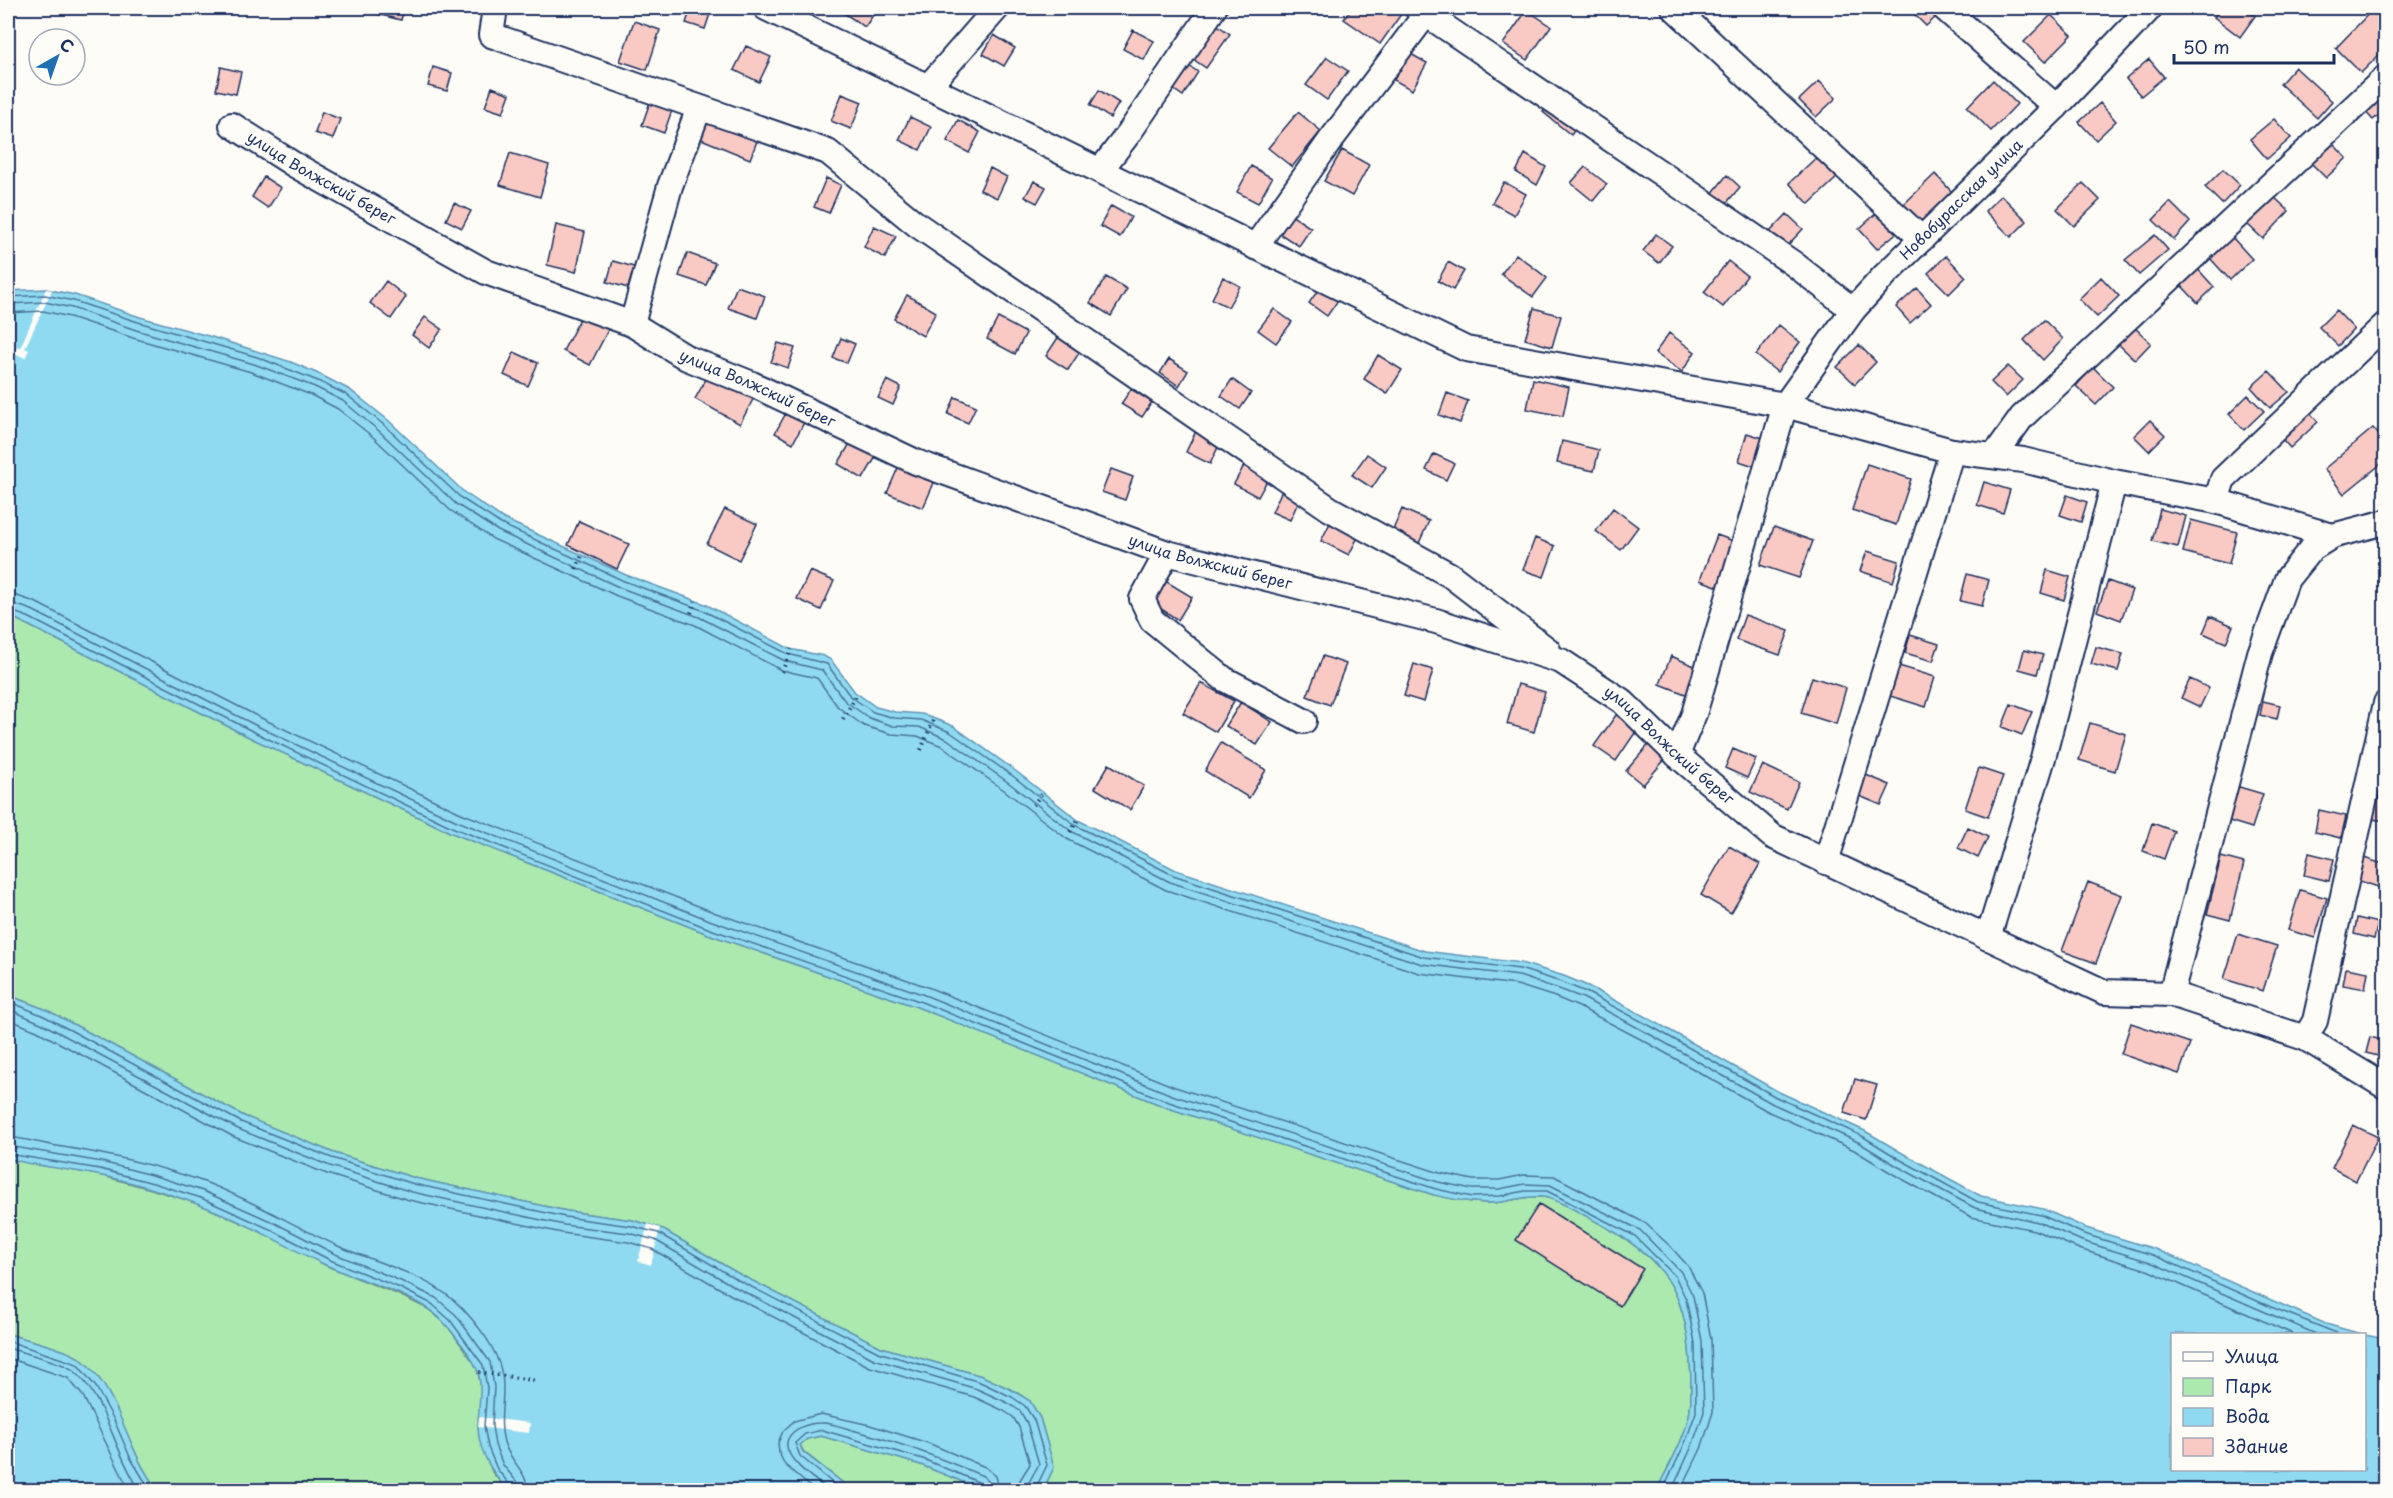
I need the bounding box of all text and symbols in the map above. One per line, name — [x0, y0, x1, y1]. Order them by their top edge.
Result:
north arrow — [27, 27, 87, 87]
scale bar — [2174, 27, 2334, 65]
text: С — [55, 32, 80, 58]
text: 50 m — [2183, 33, 2230, 60]
street label: улица Волжский берег — [243, 125, 401, 230]
street label: Новобурасская улица — [1894, 133, 2028, 265]
street label: улица Волжский берег — [675, 343, 840, 432]
street label: улица Волжский берег — [1126, 527, 1295, 594]
street label: улица Волжский берег — [1600, 679, 1740, 809]
legend — [2171, 1333, 2366, 1471]
text: Улица — [2225, 1342, 2279, 1369]
text: Парк — [2225, 1372, 2272, 1399]
text: Вода — [2225, 1402, 2270, 1429]
text: Здание — [2225, 1432, 2288, 1459]

